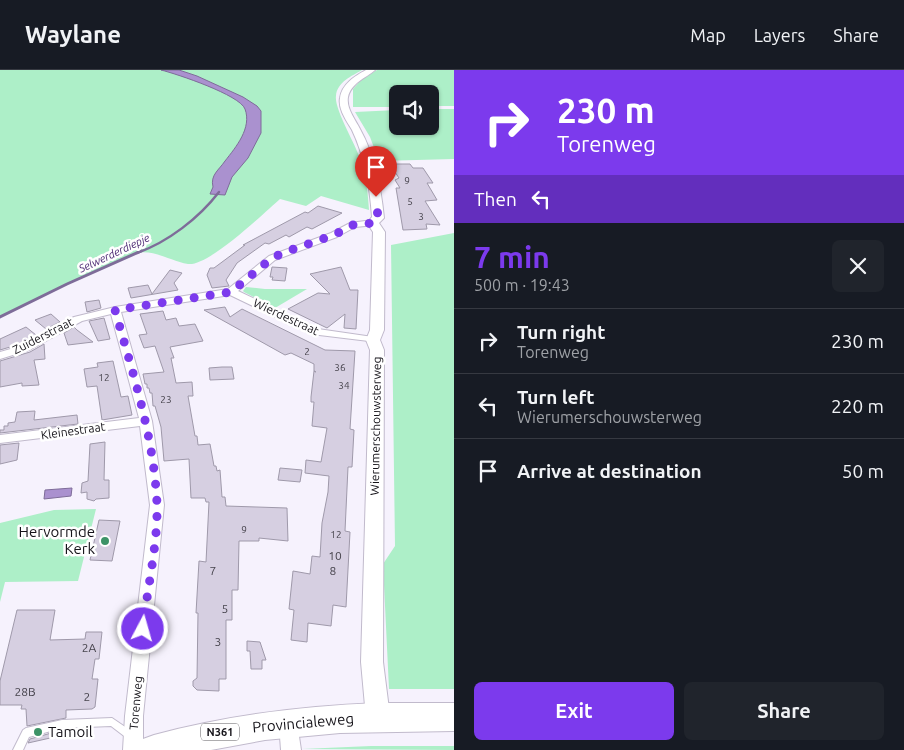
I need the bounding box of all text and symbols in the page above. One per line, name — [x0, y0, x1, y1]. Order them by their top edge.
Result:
text: Waylane — [25, 21, 121, 48]
text: Map — [690, 25, 726, 45]
text: Layers — [754, 25, 805, 45]
text: Share — [833, 25, 879, 45]
map controls — [389, 85, 439, 135]
button: sound — [389, 85, 439, 135]
icon: right — [474, 90, 539, 155]
text: 230 m — [557, 90, 655, 130]
text: Torenweg — [557, 131, 656, 156]
pin — [355, 146, 397, 197]
icon: arrive — [362, 153, 390, 181]
house number: 9 — [404, 175, 410, 186]
icon: left — [527, 185, 555, 213]
text: Then — [474, 188, 517, 210]
house number: 5 — [407, 196, 413, 207]
house number: 3 — [418, 211, 424, 222]
water label: Selwerderdiepje — [76, 231, 152, 275]
text: 7 min — [474, 240, 550, 274]
button: close — [832, 240, 884, 292]
text: 500 m · 19:43 — [474, 276, 570, 294]
street label: Wierdestraat — [251, 296, 321, 337]
street label: Zuiderstraat — [10, 315, 75, 356]
text: Turn right — [517, 321, 605, 343]
icon: right — [474, 327, 502, 355]
text: 230 m — [831, 330, 884, 352]
text: Torenweg — [517, 343, 589, 361]
house number: 2 — [304, 346, 310, 357]
street label: Wierumerschouwsterweg — [368, 357, 383, 495]
house number: 36 — [334, 362, 346, 373]
house number: 12 — [98, 372, 110, 383]
house number: 34 — [338, 380, 350, 391]
text: Turn left — [517, 386, 595, 408]
icon: left — [474, 392, 502, 420]
house number: 23 — [160, 394, 172, 405]
text: 220 m — [831, 395, 884, 417]
text: Wierumerschouwsterweg — [517, 408, 702, 426]
street label: Kleinestraat — [40, 420, 106, 441]
icon: arrive — [474, 457, 502, 485]
text: Arrive at destination — [517, 460, 702, 482]
text: 50 m — [842, 460, 884, 482]
place label: Hervormde Kerk — [18, 523, 95, 557]
house number: 9 — [241, 524, 247, 535]
house number: 12 — [330, 529, 342, 540]
marker: Hervormde Kerk — [99, 535, 111, 547]
house number: 10 — [328, 549, 342, 562]
house number: 7 — [210, 564, 216, 577]
house number: 8 — [330, 564, 337, 577]
position arrow — [116, 602, 168, 654]
house number: 5 — [222, 602, 228, 615]
house number: 3 — [215, 635, 221, 648]
house number: 2A — [82, 641, 96, 654]
street label: Torenweg — [127, 676, 144, 730]
button: Exit — [474, 682, 674, 740]
button: Share — [684, 682, 884, 740]
house number: 28B — [14, 685, 36, 698]
house number: 2 — [84, 690, 90, 703]
street label: Provincialeweg — [251, 710, 355, 735]
place label: Tamoil — [48, 723, 93, 740]
road number: N361 — [201, 724, 239, 740]
marker: Tamoil — [32, 726, 44, 738]

